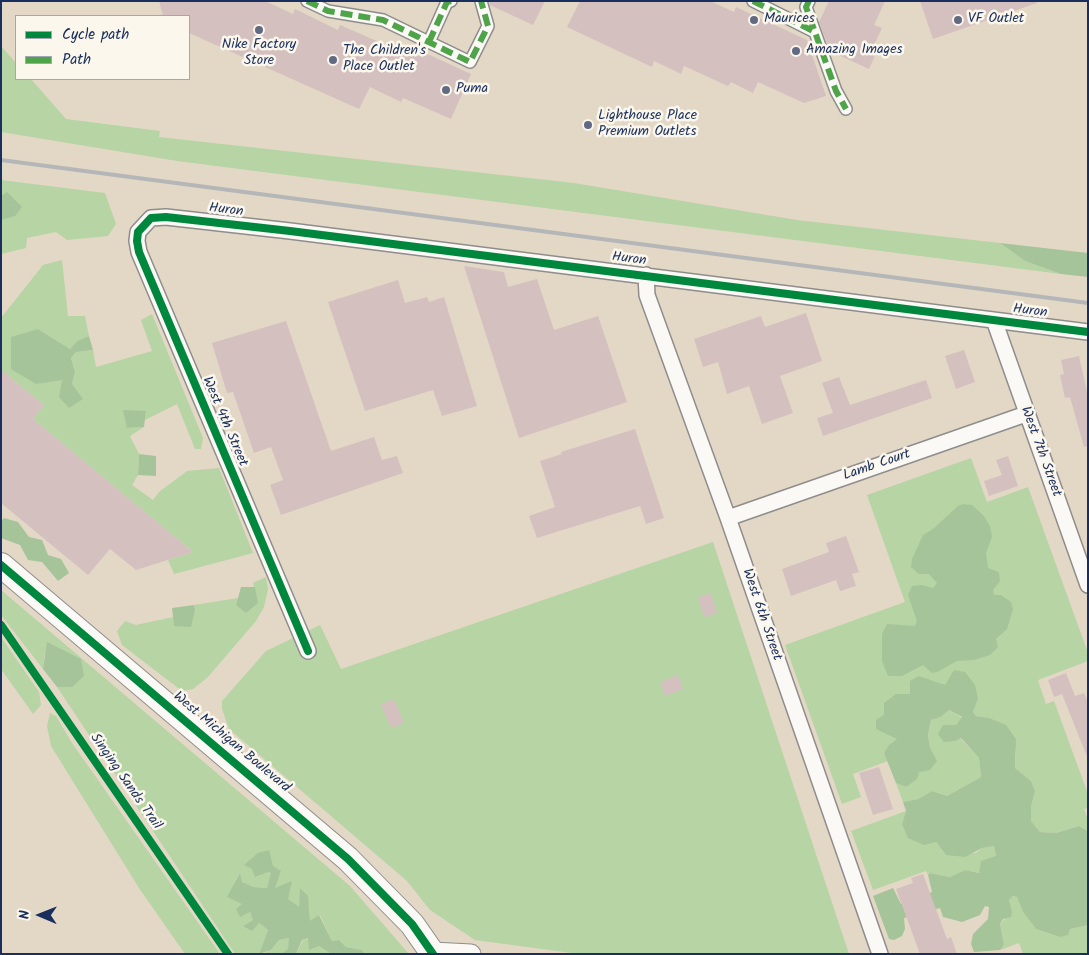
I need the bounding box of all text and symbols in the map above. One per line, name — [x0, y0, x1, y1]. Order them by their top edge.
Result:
place label: Maurices — [764, 12, 815, 28]
place label: VF Outlet — [968, 12, 1024, 28]
marker: Maurices — [748, 14, 760, 26]
marker: VF Outlet — [952, 14, 964, 26]
legend — [15, 15, 190, 80]
text: Cycle path — [62, 23, 129, 47]
marker: Nike Factory Store — [253, 24, 265, 36]
place label: Nike Factory Store — [222, 38, 296, 70]
place label: Amazing Images — [806, 43, 902, 59]
place label: The Children's Place Outlet — [343, 44, 426, 76]
marker: Amazing Images — [790, 45, 802, 57]
text: Path — [62, 48, 91, 72]
marker: The Children's Place Outlet — [327, 54, 339, 66]
place label: Puma — [456, 82, 488, 98]
marker: Puma — [440, 84, 452, 96]
place label: Lighthouse Place Premium Outlets — [598, 109, 697, 142]
marker: Lighthouse Place Premium Outlets — [582, 119, 594, 131]
street label: Huron — [208, 201, 244, 221]
street label: Huron — [611, 250, 647, 270]
street label: Huron — [1012, 302, 1048, 322]
street label: West 4th Street — [198, 375, 250, 469]
street label: West 7th Street — [1016, 405, 1064, 499]
street label: Lamb Court — [841, 447, 913, 485]
street label: West 6th Street — [737, 567, 785, 663]
street label: West Michigan Boulevard — [169, 689, 293, 797]
street label: Singing Sands Trail — [86, 731, 164, 833]
north arrow — [15, 890, 65, 940]
text: N — [14, 910, 36, 919]

